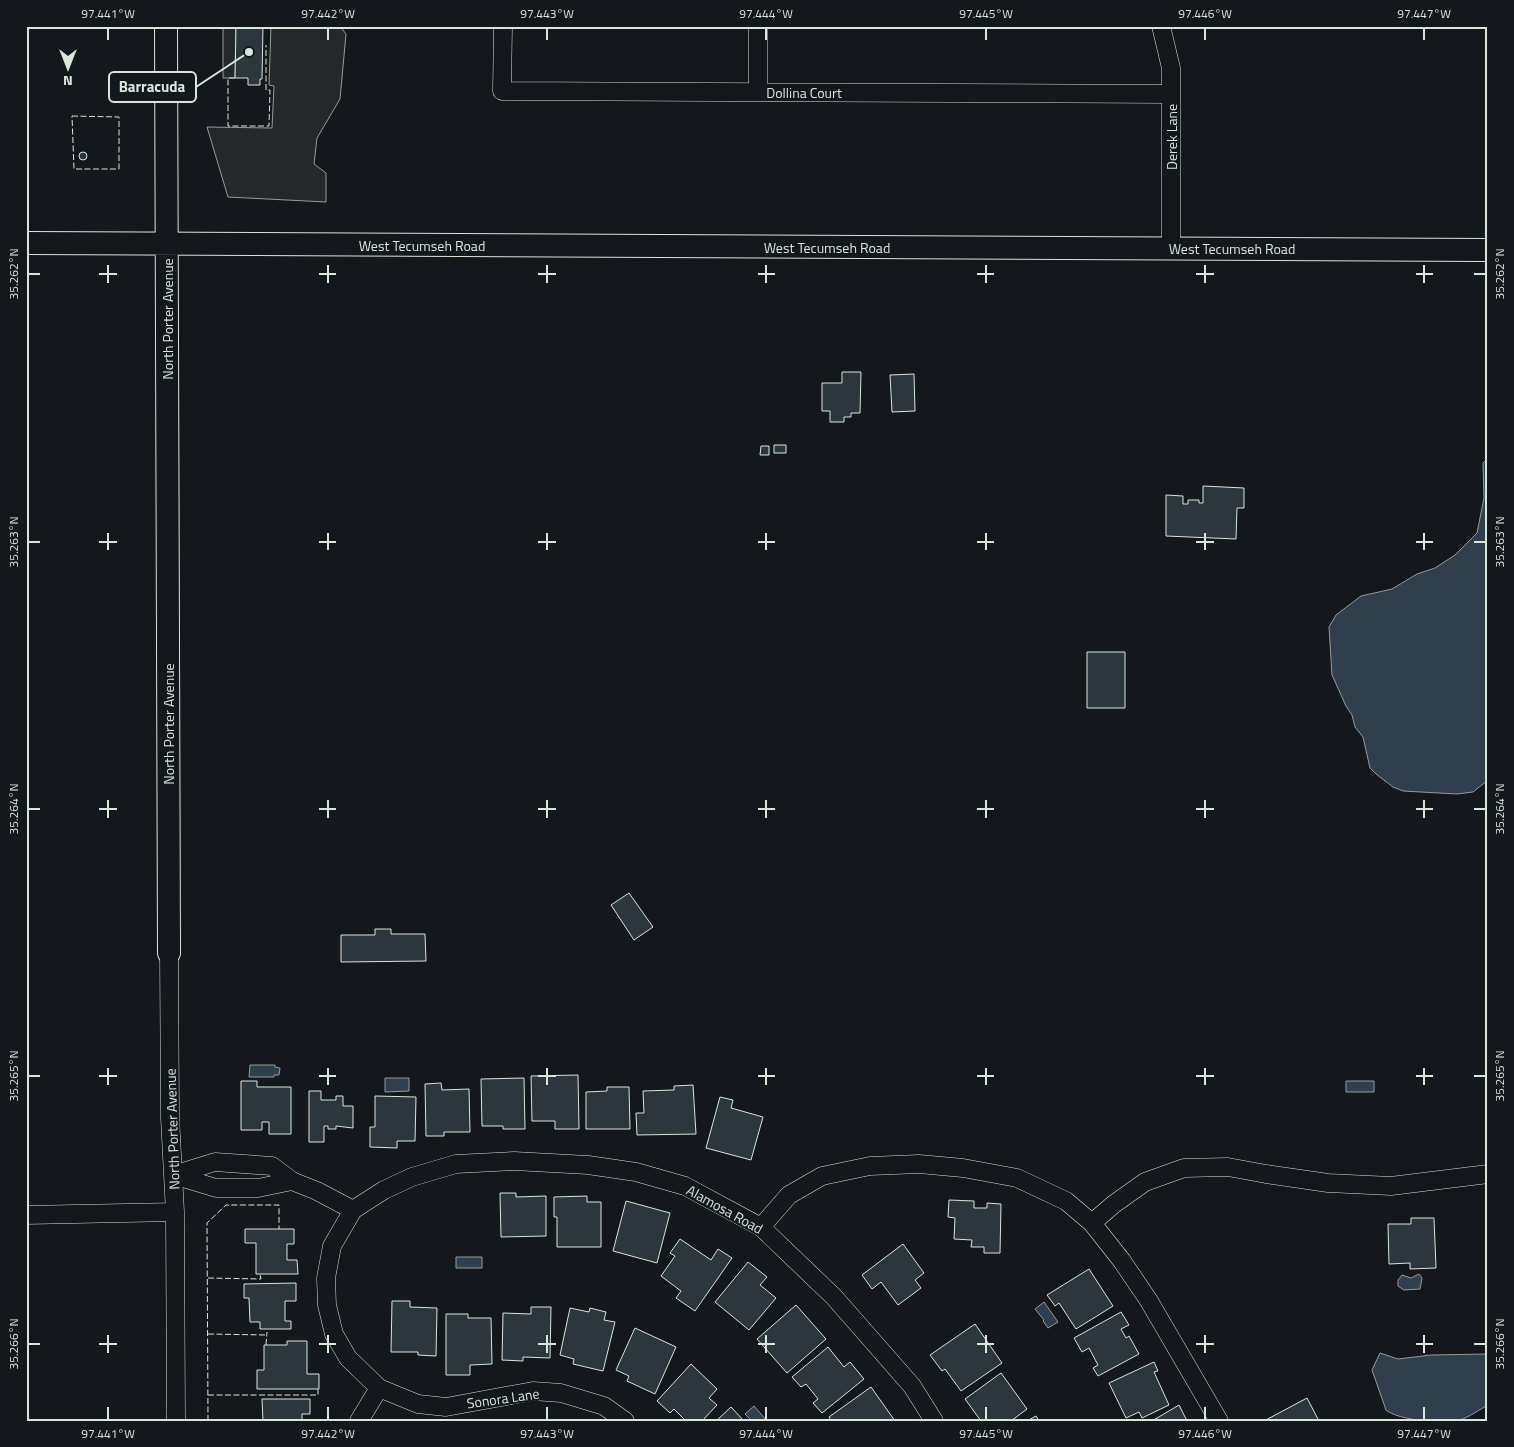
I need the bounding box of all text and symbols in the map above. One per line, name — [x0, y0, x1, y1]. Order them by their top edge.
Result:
text: 97.441°W — [81, 4, 135, 23]
text: 97.442°W — [301, 4, 355, 23]
text: 97.443°W — [520, 4, 574, 23]
text: 97.444°W — [739, 4, 793, 23]
text: 97.445°W — [959, 4, 1013, 23]
text: 97.446°W — [1178, 4, 1232, 23]
text: 97.447°W — [1397, 4, 1451, 23]
north arrow — [42, 42, 92, 92]
text: N — [63, 71, 73, 92]
callout: Barracuda — [109, 72, 196, 102]
text: Barracuda — [119, 75, 186, 98]
street label: Dollina Court — [766, 82, 842, 103]
street label: Derek Lane — [1161, 104, 1182, 170]
street label: West Tecumseh Road — [359, 235, 485, 256]
street label: West Tecumseh Road — [764, 237, 890, 258]
street label: West Tecumseh Road — [1169, 238, 1295, 259]
text: 35.262°N — [4, 248, 23, 300]
text: 35.262°N — [1490, 248, 1509, 300]
street label: North Porter Avenue — [157, 258, 178, 380]
text: 35.263°N — [4, 516, 23, 568]
text: 35.263°N — [1490, 516, 1509, 568]
street label: North Porter Avenue — [158, 663, 179, 785]
text: 35.264°N — [4, 783, 23, 835]
text: 35.264°N — [1490, 783, 1509, 835]
text: 35.265°N — [4, 1050, 23, 1102]
text: 35.265°N — [1490, 1050, 1509, 1102]
street label: North Porter Avenue — [159, 1068, 185, 1190]
street label: Alamosa Road — [683, 1179, 767, 1239]
text: 35.266°N — [4, 1318, 23, 1370]
text: 35.266°N — [1490, 1318, 1509, 1370]
street label: Sonora Lane — [465, 1383, 541, 1413]
text: 97.441°W — [81, 1424, 135, 1443]
text: 97.442°W — [301, 1424, 355, 1443]
text: 97.443°W — [520, 1424, 574, 1443]
text: 97.444°W — [739, 1424, 793, 1443]
text: 97.445°W — [959, 1424, 1013, 1443]
text: 97.446°W — [1178, 1424, 1232, 1443]
text: 97.447°W — [1397, 1424, 1451, 1443]

